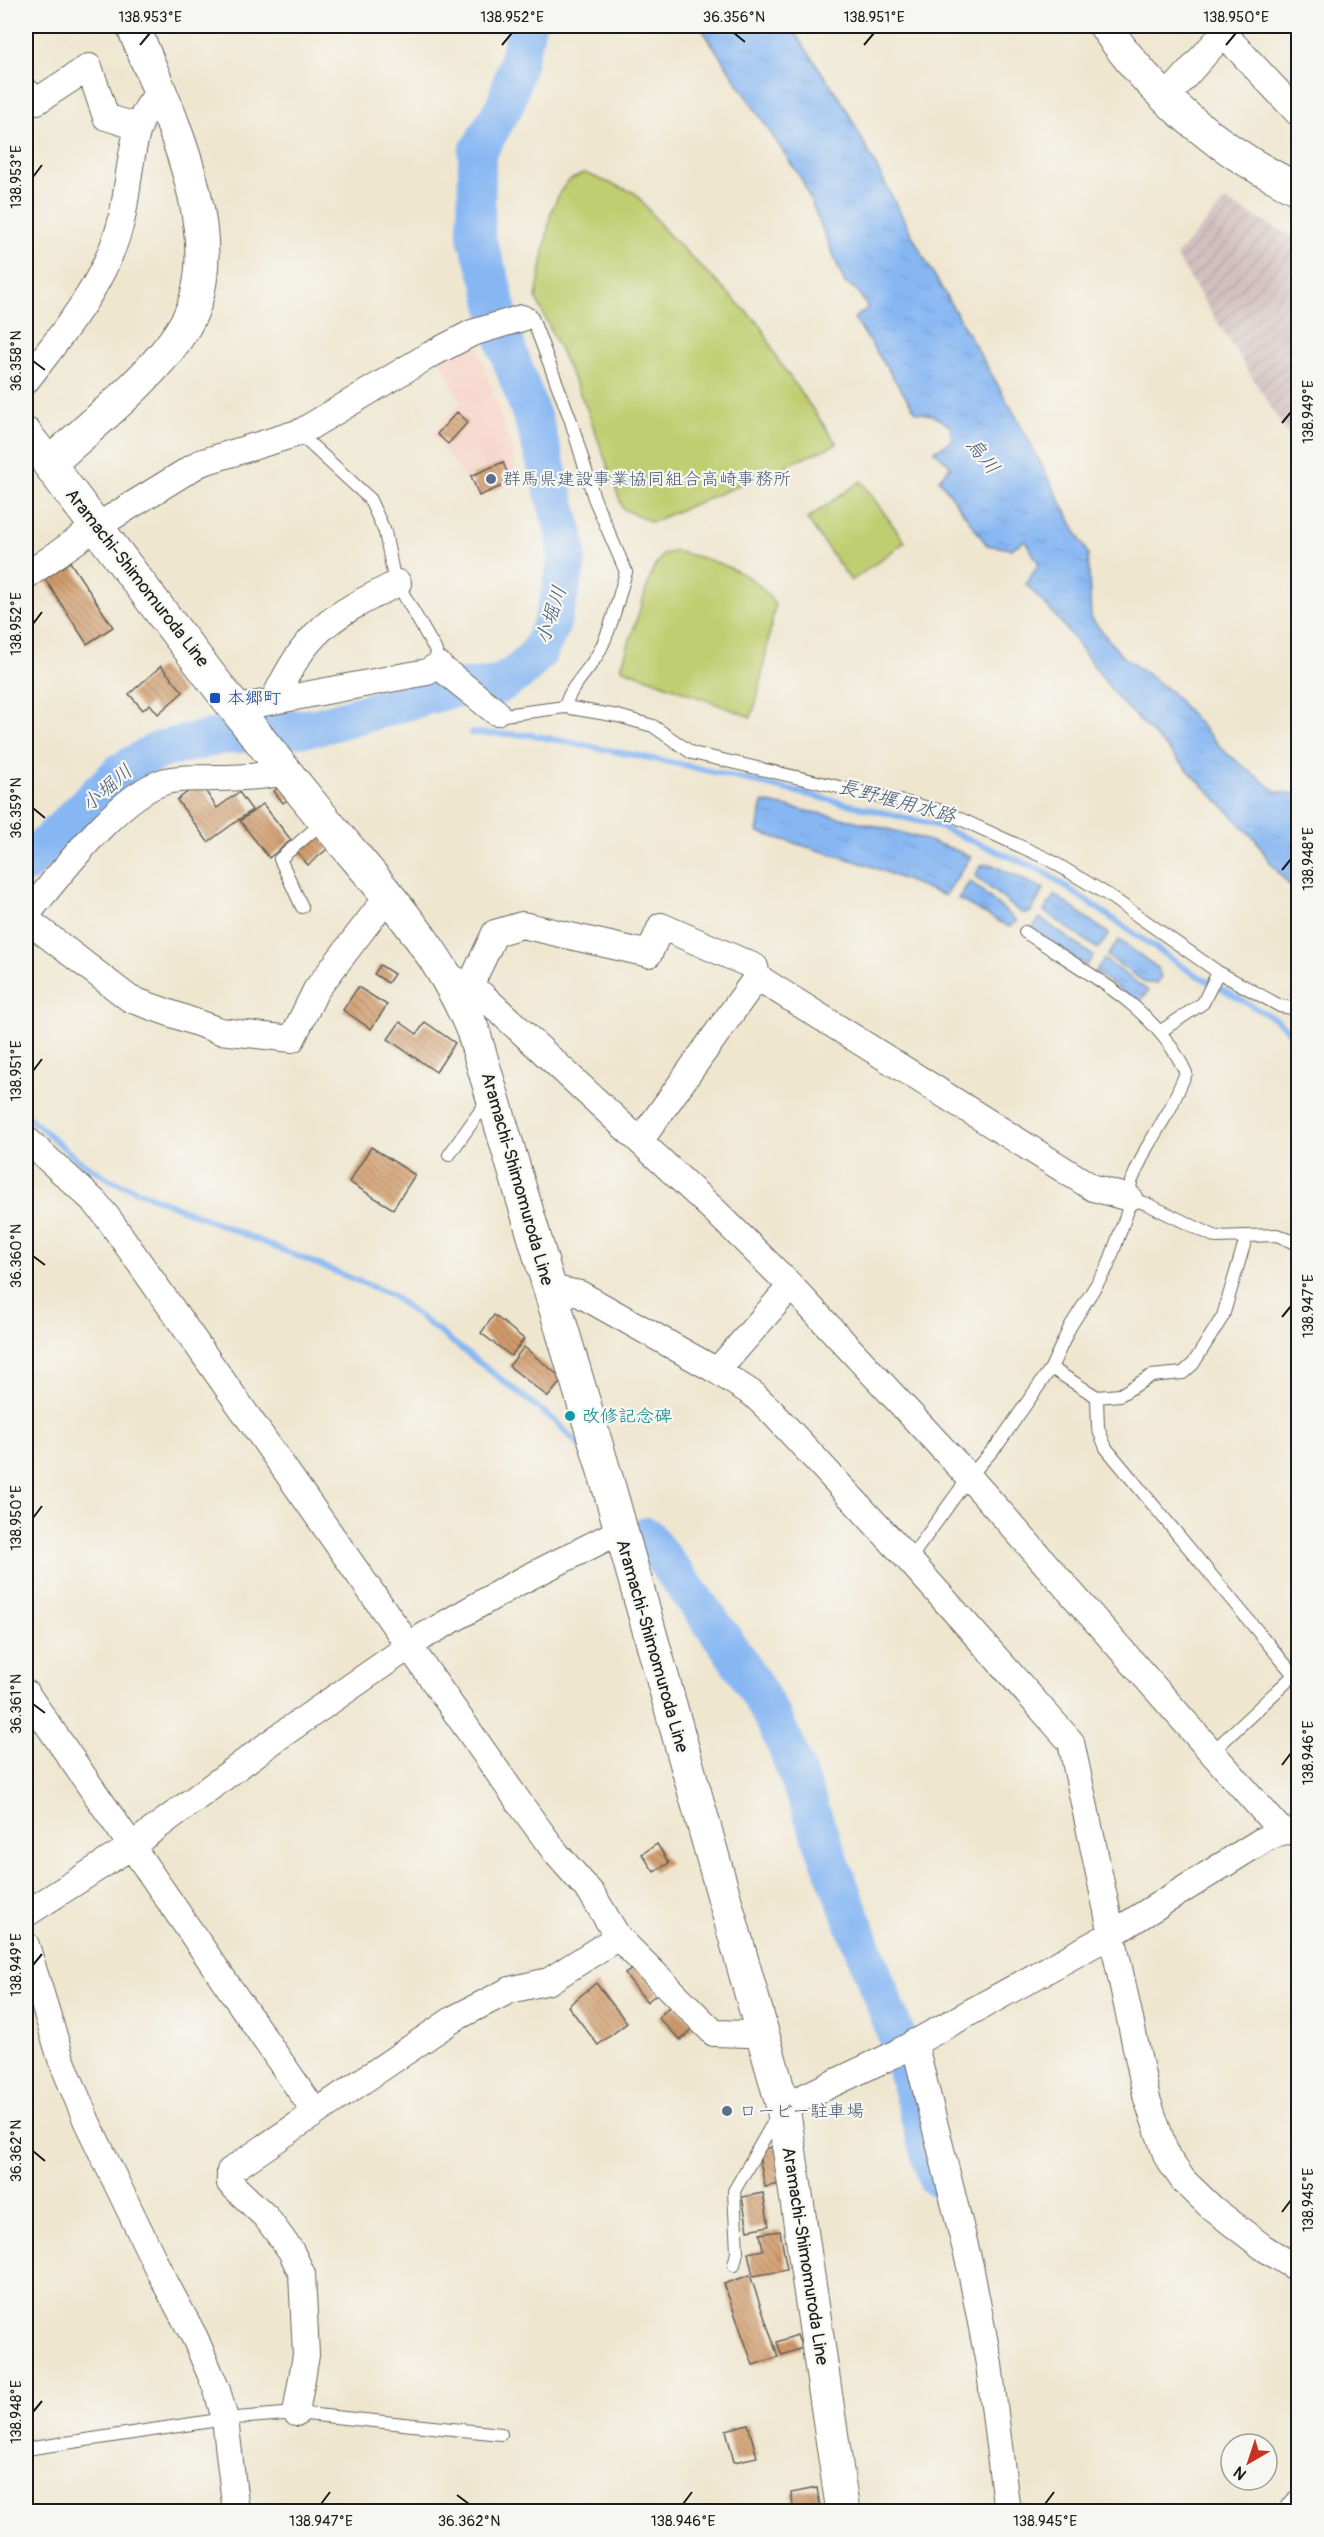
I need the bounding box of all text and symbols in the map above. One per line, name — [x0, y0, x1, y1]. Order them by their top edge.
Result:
text: 138.953°E — [118, 8, 182, 27]
text: 138.952°E — [480, 8, 544, 27]
text: 36.356°N — [703, 8, 765, 27]
text: 138.951°E — [843, 8, 905, 27]
text: 138.950°E — [1203, 8, 1269, 27]
text: 138.953°E — [7, 145, 26, 209]
text: 36.358°N — [7, 330, 26, 392]
text: 138.949°E — [1299, 380, 1318, 444]
water label: 烏川 — [961, 433, 1005, 479]
place label: 群馬県建設事業協同組合高崎事務所 — [503, 468, 791, 491]
marker: 群馬県建設事業協同組合高崎事務所 — [484, 472, 498, 486]
street label: Aramachi-Shimomuroda Line — [60, 484, 214, 672]
water label: 小堀川 — [530, 583, 572, 647]
text: 138.952°E — [7, 592, 26, 656]
place label: 本郷町 — [227, 687, 281, 710]
marker: 本郷町 — [208, 691, 222, 705]
water label: 小堀川 — [76, 759, 138, 817]
water label: 長野堰用水路 — [836, 773, 959, 829]
text: 36.359°N — [7, 777, 26, 839]
text: 138.948°E — [1299, 827, 1318, 891]
text: 138.951°E — [7, 1040, 26, 1102]
street label: Aramachi-Shimomuroda Line — [476, 1070, 558, 1288]
text: 36.360°N — [7, 1224, 26, 1288]
text: 138.947°E — [1299, 1274, 1318, 1338]
place label: 改修記念碑 — [582, 1405, 672, 1428]
marker: 改修記念碑 — [563, 1409, 577, 1423]
text: 138.950°E — [7, 1485, 26, 1551]
street label: Aramachi-Shimomuroda Line — [611, 1537, 693, 1755]
text: 36.361°N — [7, 1674, 26, 1734]
text: 138.946°E — [1299, 1720, 1318, 1785]
text: 138.949°E — [7, 1933, 26, 1997]
place label: ロービー駐車場 — [739, 2100, 864, 2123]
marker: ロービー駐車場 — [720, 2104, 734, 2118]
text: 36.362°N — [7, 2120, 26, 2182]
street label: Aramachi-Shimomuroda Line — [776, 2145, 834, 2367]
text: 138.945°E — [1299, 2168, 1318, 2232]
text: 138.948°E — [7, 2380, 26, 2444]
north arrow — [1219, 2432, 1279, 2492]
text: N — [1230, 2462, 1251, 2484]
text: 138.947°E — [289, 2512, 353, 2531]
text: 36.362°N — [438, 2512, 500, 2531]
text: 138.946°E — [651, 2512, 716, 2531]
text: 138.945°E — [1013, 2512, 1077, 2531]

